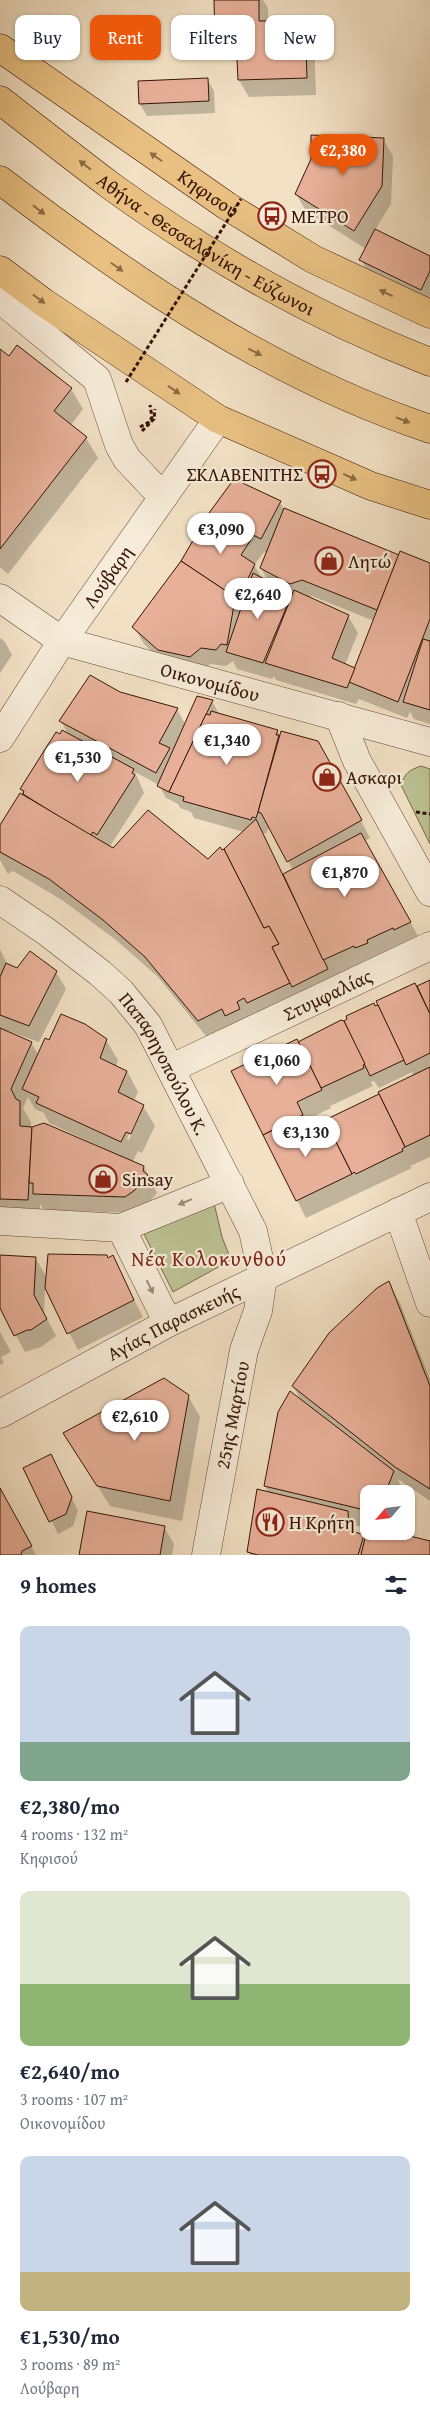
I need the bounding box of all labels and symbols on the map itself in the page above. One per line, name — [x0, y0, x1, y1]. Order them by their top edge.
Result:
pin: €2,380 — [302, 134, 384, 176]
one-way arrow — [150, 152, 163, 162]
one-way arrow — [79, 160, 92, 171]
street label: Κηφισού — [172, 162, 244, 224]
street label: Αθήνα - Θεσσαλονίκη - Εύζωνοι — [91, 166, 320, 322]
bus stop icon: ΜΕΤΡΟ — [257, 201, 287, 231]
place label: ΜΕΤΡΟ — [291, 202, 349, 230]
one-way arrow — [32, 204, 45, 215]
one-way arrow — [110, 262, 124, 272]
one-way arrow — [379, 289, 393, 297]
one-way arrow — [32, 294, 46, 304]
one-way arrow — [248, 348, 263, 356]
one-way arrow — [167, 385, 181, 395]
one-way arrow — [396, 416, 411, 424]
bus stop icon: ΣΚΛΑΒΕΝΙΤΗΣ — [307, 459, 337, 489]
place label: ΣΚΛΑΒΕΝΙΤΗΣ — [186, 460, 303, 488]
one-way arrow — [343, 474, 357, 482]
pin: €3,090 — [180, 512, 262, 555]
street label: Λούβαρη — [76, 540, 139, 613]
shop icon: Λητώ — [314, 546, 344, 576]
place label: Λητώ — [348, 547, 391, 575]
pin: €2,640 — [217, 578, 299, 620]
street label: Οικονομίδου — [157, 655, 263, 709]
pin: €1,340 — [186, 724, 268, 766]
pin: €1,530 — [37, 740, 119, 783]
shop icon: Ασκαρι — [312, 762, 342, 792]
place label: Ασκαρι — [346, 763, 402, 791]
pin: €1,870 — [304, 856, 386, 898]
street label: Στυμφαλίας — [278, 961, 377, 1028]
street label: Παπαρηγοπούλου Κ. — [112, 986, 216, 1140]
pin: €1,060 — [236, 1044, 318, 1086]
pin: €3,130 — [265, 1116, 347, 1158]
shop icon: Sinsay — [88, 1164, 118, 1194]
place label: Sinsay — [122, 1165, 174, 1193]
one-way arrow — [177, 1198, 192, 1206]
district label: Νέα Κολοκυνθού — [131, 1244, 287, 1273]
street label: Αγίας Παρασκευής — [102, 1277, 244, 1368]
one-way arrow — [146, 1280, 154, 1294]
street label: 25ης Μαρτίου — [208, 1358, 256, 1471]
pin: €2,610 — [94, 1400, 176, 1442]
north arrow — [360, 1485, 415, 1540]
restaurant icon: Η Κρήτη — [255, 1507, 285, 1537]
place label: Η Κρήτη — [289, 1508, 355, 1536]

